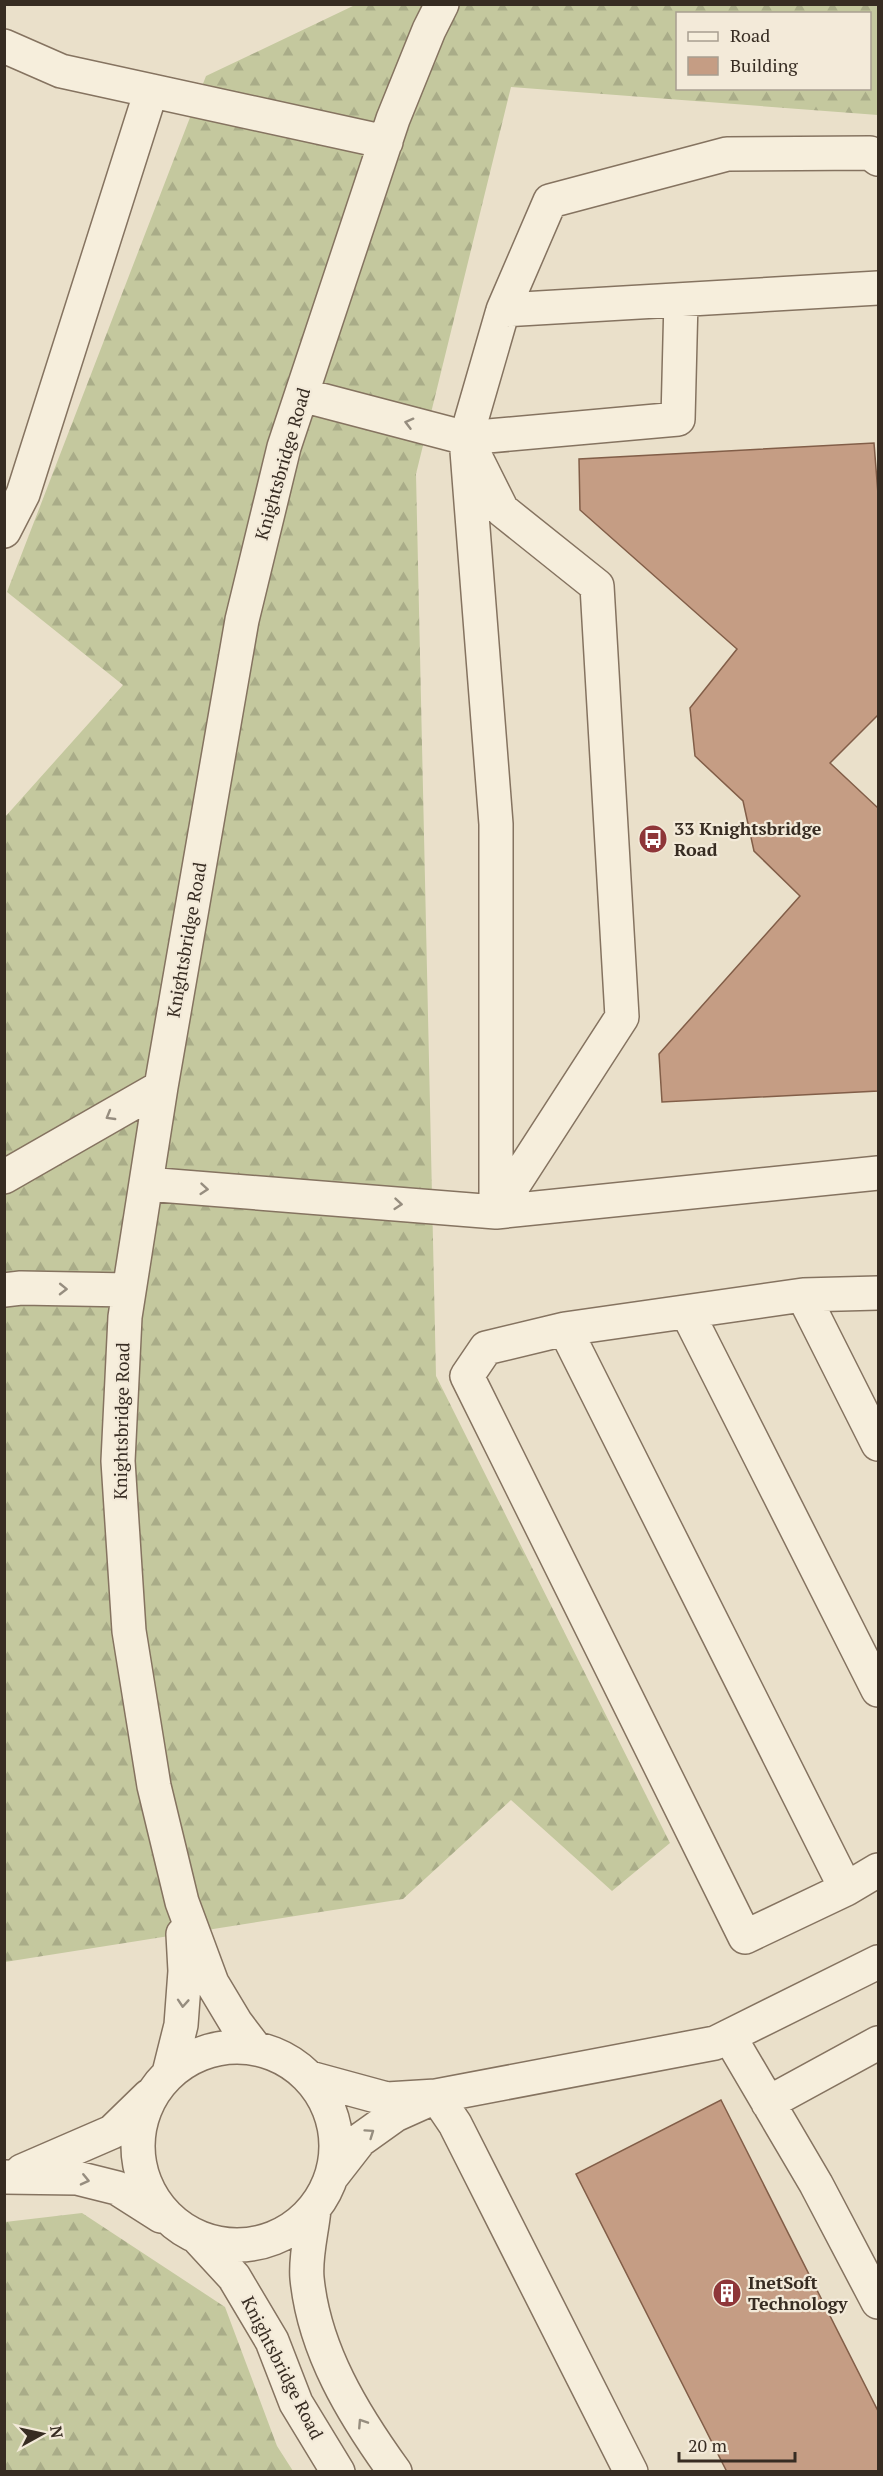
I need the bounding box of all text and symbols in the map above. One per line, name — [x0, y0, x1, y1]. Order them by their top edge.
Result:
legend — [676, 12, 871, 90]
text: Road — [730, 23, 770, 47]
text: Building — [730, 53, 798, 77]
street label: Knightsbridge Road — [249, 385, 315, 543]
one-way arrow — [404, 418, 415, 430]
place label: 33 Knightsbridge Road — [674, 816, 822, 861]
bus stop icon: 33 Knightsbridge Road — [637, 823, 669, 855]
street label: Knightsbridge Road — [161, 860, 212, 1019]
one-way arrow — [106, 1109, 117, 1120]
one-way arrow — [199, 1182, 208, 1195]
one-way arrow — [394, 1197, 403, 1210]
one-way arrow — [58, 1282, 67, 1295]
street label: Knightsbridge Road — [108, 1342, 134, 1500]
one-way arrow — [177, 1998, 190, 2007]
one-way arrow — [363, 2129, 374, 2140]
one-way arrow — [80, 2173, 90, 2186]
place label: InetSoft Technology — [748, 2270, 848, 2315]
building icon: InetSoft Technology — [711, 2277, 743, 2309]
street label: Knightsbridge Road — [236, 2292, 329, 2443]
north arrow — [12, 2404, 72, 2464]
one-way arrow — [358, 2419, 369, 2430]
text: N — [45, 2424, 69, 2439]
scale bar — [679, 2425, 794, 2463]
text: 20 m — [688, 2433, 728, 2457]

